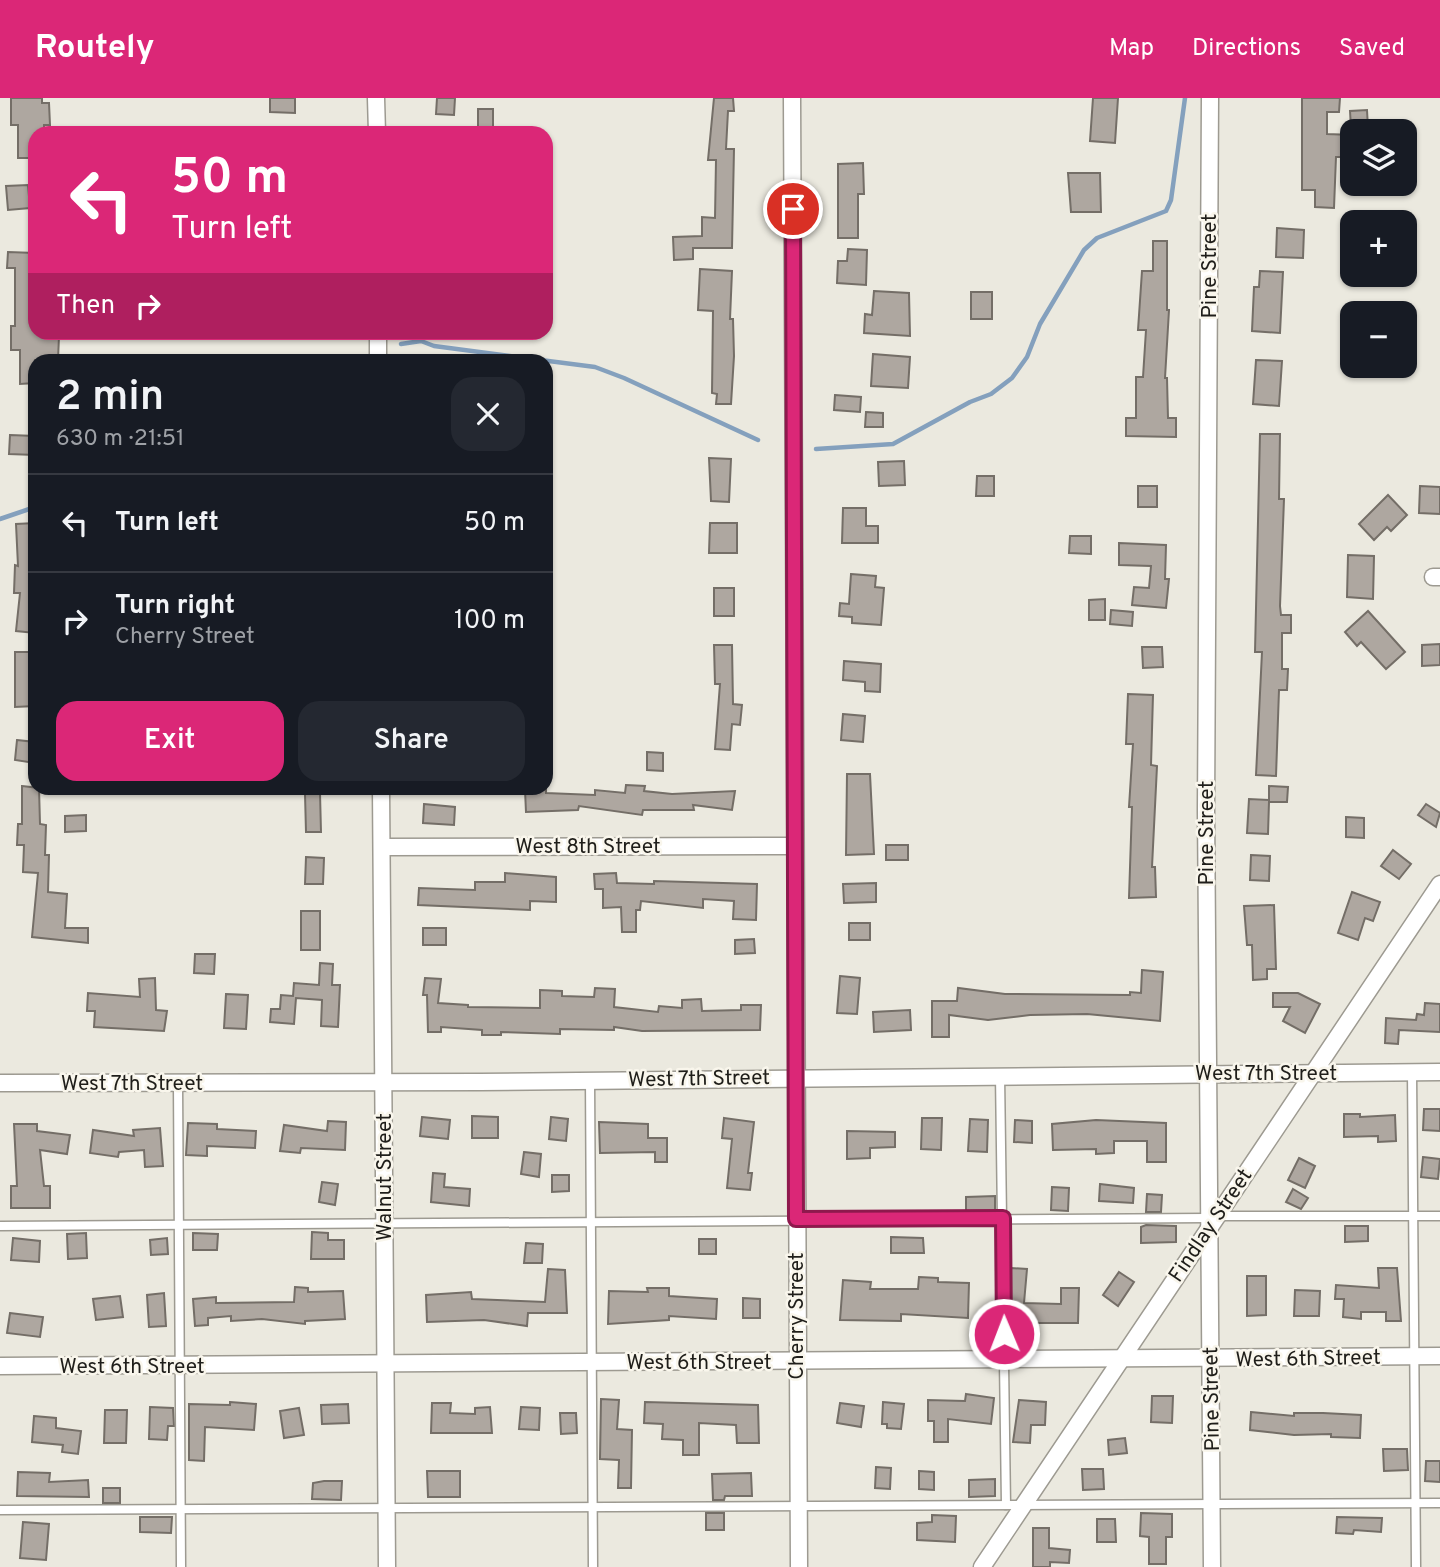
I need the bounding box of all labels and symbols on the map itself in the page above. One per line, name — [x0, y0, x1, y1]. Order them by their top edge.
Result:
pin — [763, 179, 823, 239]
street label: Pine Street — [1197, 214, 1224, 318]
street label: Pine Street — [1194, 781, 1221, 885]
street label: West 8th Street — [515, 834, 661, 861]
street label: West 7th Street — [1195, 1061, 1337, 1088]
street label: West 7th Street — [628, 1065, 770, 1094]
street label: West 7th Street — [61, 1071, 203, 1098]
street label: Walnut Street — [372, 1113, 399, 1241]
street label: Findlay Street — [1163, 1164, 1259, 1288]
street label: Cherry Street — [784, 1252, 811, 1380]
position arrow — [967, 1297, 1041, 1371]
street label: West 6th Street — [1235, 1345, 1381, 1374]
street label: Pine Street — [1198, 1346, 1227, 1452]
street label: West 6th Street — [626, 1350, 772, 1377]
street label: West 6th Street — [59, 1354, 205, 1381]

